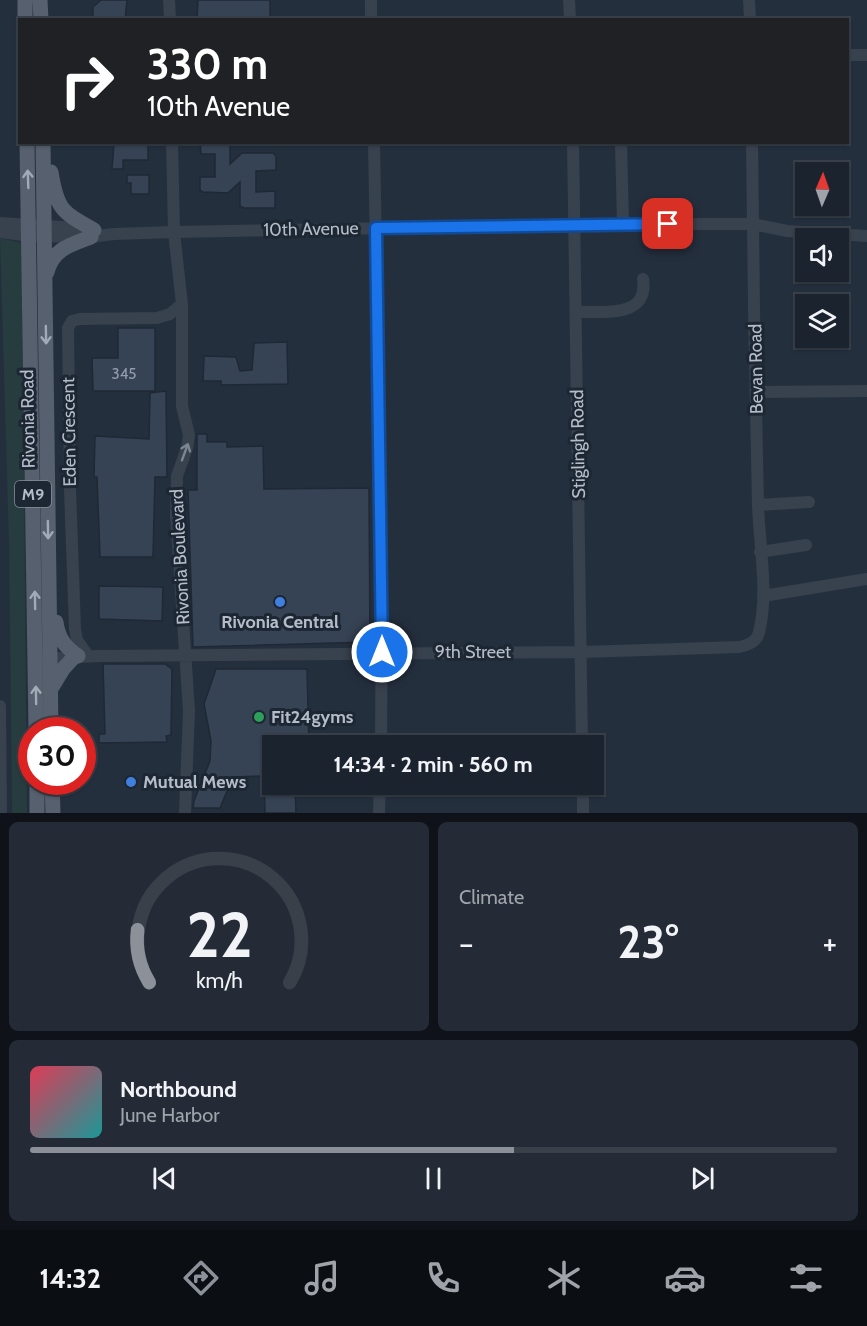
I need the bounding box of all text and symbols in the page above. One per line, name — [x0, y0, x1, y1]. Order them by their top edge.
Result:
text: 330 m — [147, 38, 268, 90]
icon: right — [48, 42, 126, 120]
text: 10th Avenue — [147, 90, 290, 123]
north arrow — [795, 162, 849, 216]
map controls — [795, 162, 849, 348]
one-way arrow — [22, 169, 34, 189]
pin — [642, 198, 693, 249]
icon: arrive — [651, 207, 684, 240]
street label: 10th Avenue — [263, 217, 359, 241]
button: sound — [795, 228, 849, 282]
button: layers — [795, 294, 849, 348]
street label: Bevan Road — [744, 324, 768, 414]
one-way arrow — [41, 325, 52, 345]
house number: 345 — [112, 365, 136, 383]
street label: Rivonia Road — [16, 369, 40, 469]
street label: Eden Crescent — [57, 377, 81, 487]
street label: Stiglingh Road — [566, 389, 590, 499]
one-way arrow — [181, 443, 192, 462]
road number: M9 — [15, 481, 51, 507]
street label: Rivonia Boulevard — [165, 489, 195, 625]
one-way arrow — [42, 520, 54, 540]
one-way arrow — [29, 591, 41, 611]
marker: Rivonia Central — [273, 595, 287, 609]
place label: Rivonia Central — [221, 611, 339, 633]
position arrow — [350, 620, 414, 684]
street label: 9th Street — [435, 641, 511, 663]
one-way arrow — [30, 685, 42, 705]
place label: Fit24gyms — [271, 706, 354, 728]
marker: Fit24gyms — [252, 710, 266, 724]
speed limit sign: 30 — [18, 717, 96, 795]
text: 14:34 · 2 min · 560 m — [333, 751, 533, 778]
place label: Mutual Mews — [143, 771, 247, 793]
marker: Mutual Mews — [124, 775, 138, 789]
text: Climate — [459, 885, 524, 909]
text: 22 — [186, 897, 252, 973]
text: 23° — [617, 915, 679, 969]
text: − — [459, 923, 474, 963]
text: + — [822, 923, 837, 963]
text: km/h — [196, 968, 242, 994]
text: Northbound — [120, 1076, 237, 1103]
text: June Harbor — [120, 1103, 220, 1127]
icon: previous — [148, 1162, 181, 1195]
icon: pause — [417, 1162, 450, 1195]
icon: next — [686, 1162, 719, 1195]
icon: directions — [180, 1257, 222, 1299]
icon: music — [301, 1257, 343, 1299]
icon: phone — [422, 1257, 464, 1299]
icon: climate — [543, 1257, 585, 1299]
icon: car — [664, 1257, 706, 1299]
icon: filters — [785, 1257, 827, 1299]
text: 14:32 — [40, 1262, 101, 1295]

